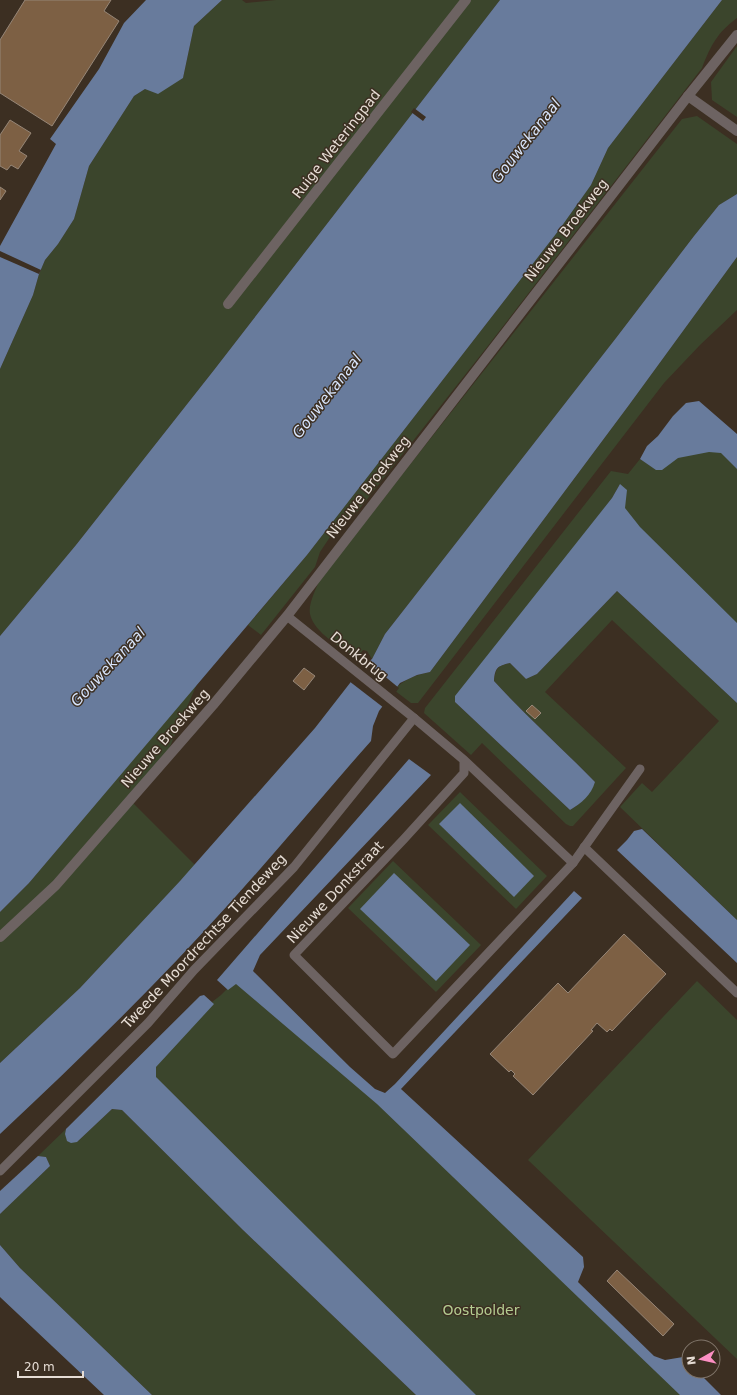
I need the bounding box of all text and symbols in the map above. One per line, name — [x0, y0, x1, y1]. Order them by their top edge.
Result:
street label: Ruige Weteringpad — [289, 87, 383, 201]
water label: Gouwekanaal — [488, 95, 565, 187]
street label: Nieuwe Broekweg — [521, 176, 611, 284]
water label: Gouwekanaal — [289, 350, 366, 442]
street label: Nieuwe Broekweg — [323, 433, 413, 541]
water label: Gouwekanaal — [67, 623, 150, 710]
street label: Donkbrug — [327, 628, 391, 684]
street label: Nieuwe Broekweg — [118, 685, 212, 791]
street label: Nieuwe Donkstraat — [283, 837, 387, 946]
street label: Tweede Moordrechtse Tiendeweg — [118, 850, 289, 1032]
park label: Oostpolder — [443, 1302, 520, 1318]
north arrow — [681, 1339, 721, 1379]
scale bar — [18, 1353, 83, 1379]
text: N — [685, 1355, 699, 1366]
text: 20 m — [24, 1360, 55, 1374]

